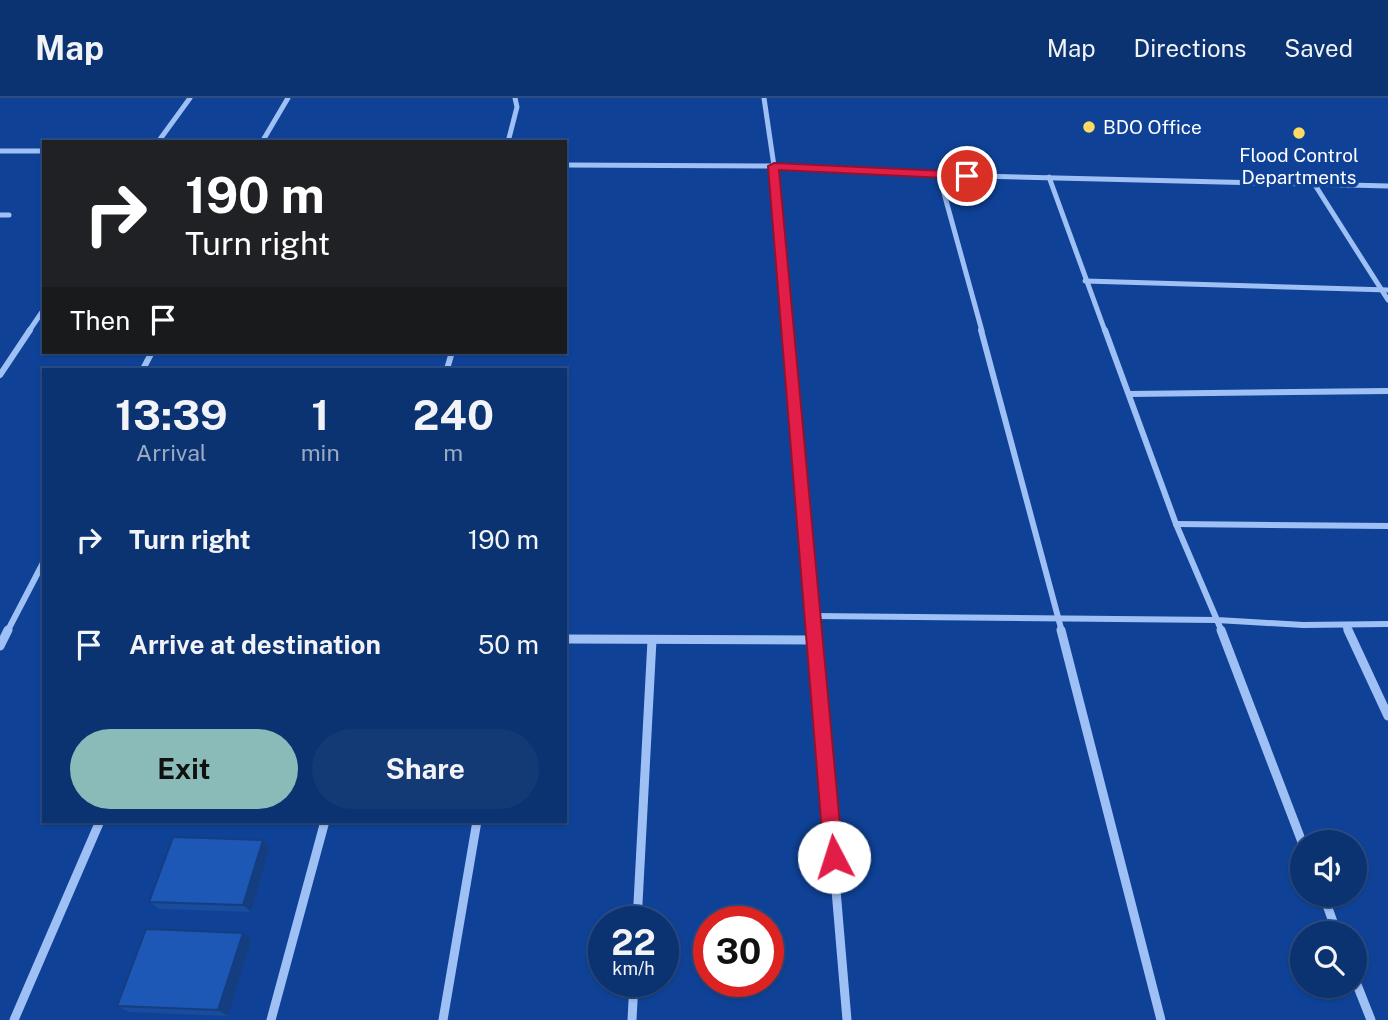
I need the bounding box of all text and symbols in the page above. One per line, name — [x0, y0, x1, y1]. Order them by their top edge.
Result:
text: Map — [35, 29, 104, 67]
text: Map — [1047, 34, 1096, 62]
text: Directions — [1134, 34, 1246, 62]
text: Saved — [1284, 34, 1353, 62]
place label: BDO Office — [1103, 116, 1202, 138]
marker: BDO Office — [1081, 119, 1097, 135]
marker: Flood Control Departments — [1291, 125, 1307, 141]
place label: Flood Control Departments — [1239, 144, 1359, 188]
pin — [937, 146, 997, 206]
icon: arrive — [948, 157, 986, 195]
text: 190 m — [185, 166, 325, 224]
icon: right — [70, 168, 161, 259]
text: Turn right — [185, 225, 330, 262]
icon: arrive — [144, 301, 182, 339]
text: Then — [70, 305, 130, 336]
text: 13:39 — [115, 390, 228, 439]
text: 1 — [311, 390, 329, 439]
text: 240 — [413, 390, 494, 439]
text: Arrival — [136, 439, 207, 466]
text: min — [301, 439, 340, 466]
text: m — [443, 439, 463, 466]
icon: right — [70, 521, 108, 559]
text: Turn right — [129, 524, 251, 555]
text: 190 m — [468, 524, 539, 555]
icon: arrive — [70, 626, 108, 664]
text: Arrive at destination — [129, 629, 381, 660]
text: 50 m — [478, 629, 539, 660]
button: Exit — [70, 729, 298, 809]
button: Share — [312, 729, 539, 809]
position arrow — [797, 820, 871, 894]
map controls — [1290, 830, 1367, 998]
button: sound — [1290, 830, 1367, 907]
speed limit sign: 30 — [693, 906, 784, 997]
button: search — [1290, 921, 1367, 998]
text: 22 — [611, 922, 656, 963]
text: km/h — [612, 958, 655, 979]

